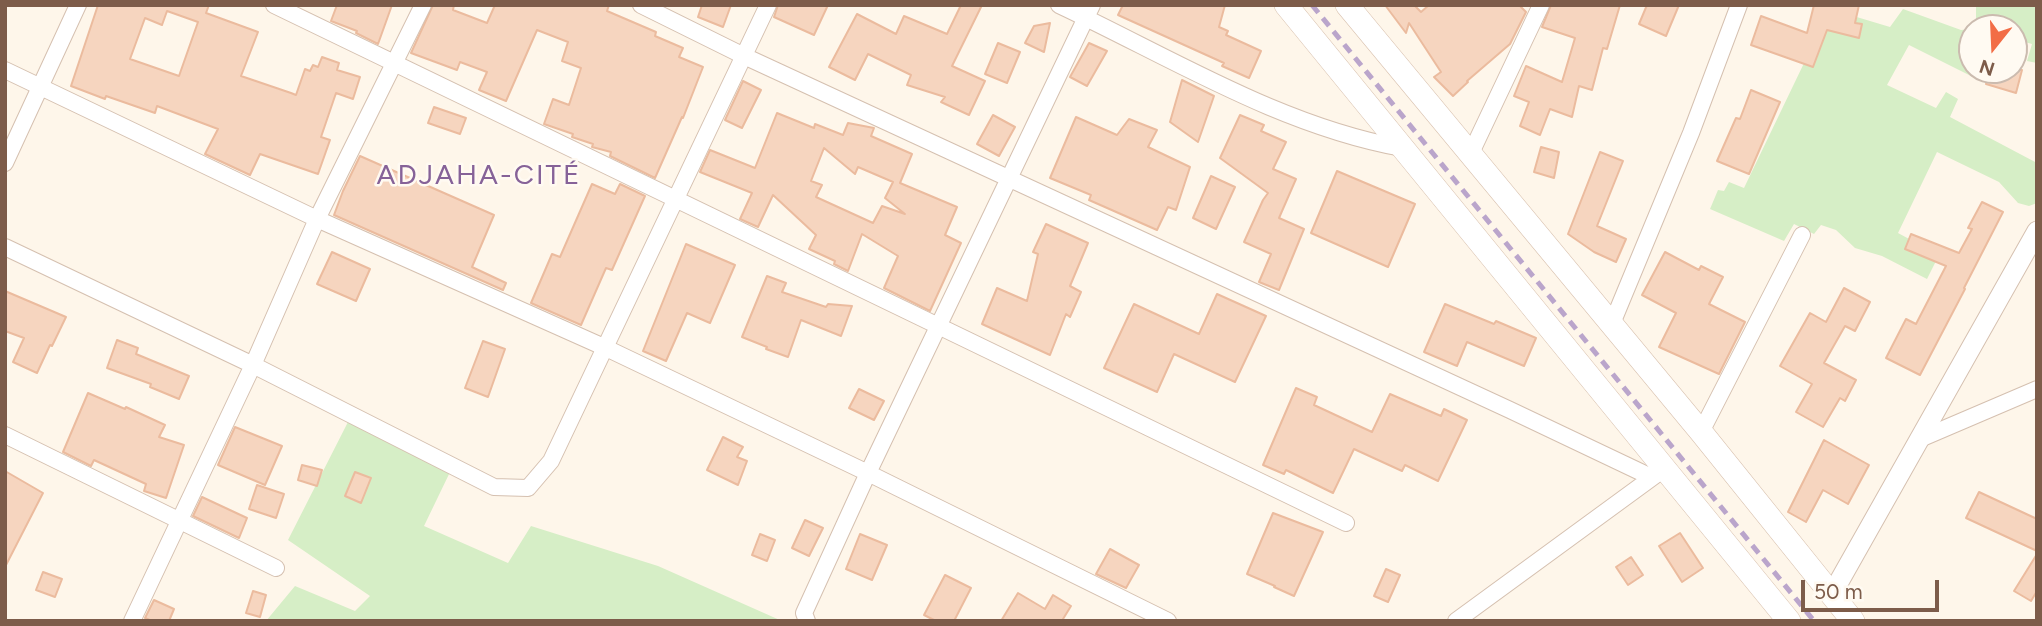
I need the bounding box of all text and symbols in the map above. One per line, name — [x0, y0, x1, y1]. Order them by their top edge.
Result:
north arrow — [1958, 14, 2028, 84]
text: N — [1976, 54, 1998, 81]
district label: ADJAHA-CITÉ — [378, 159, 580, 193]
scale bar — [1804, 566, 1942, 610]
text: 50 m — [1814, 579, 1863, 604]

